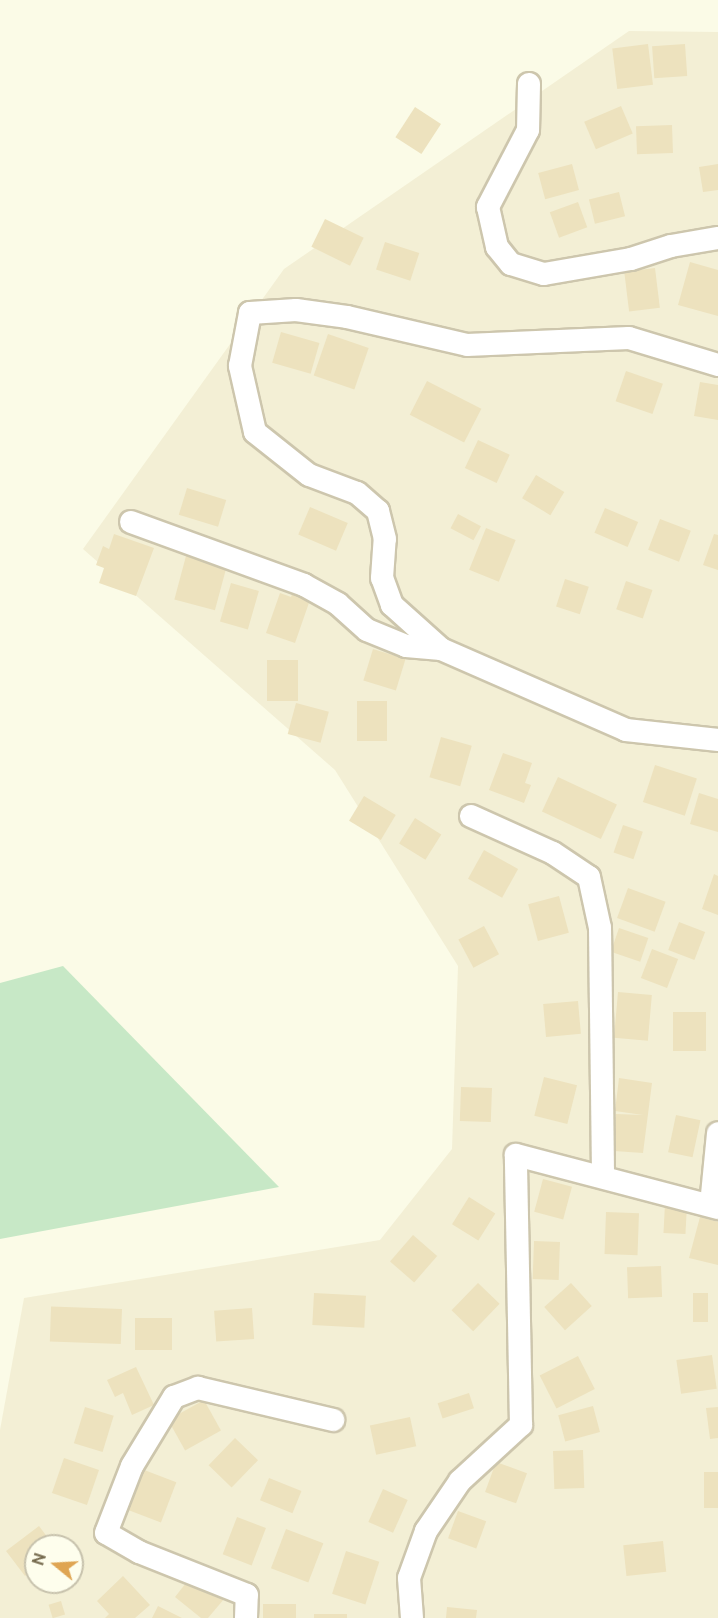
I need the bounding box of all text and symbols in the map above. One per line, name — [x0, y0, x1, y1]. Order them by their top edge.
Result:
north arrow — [24, 1534, 84, 1594]
text: N — [28, 1551, 49, 1568]

